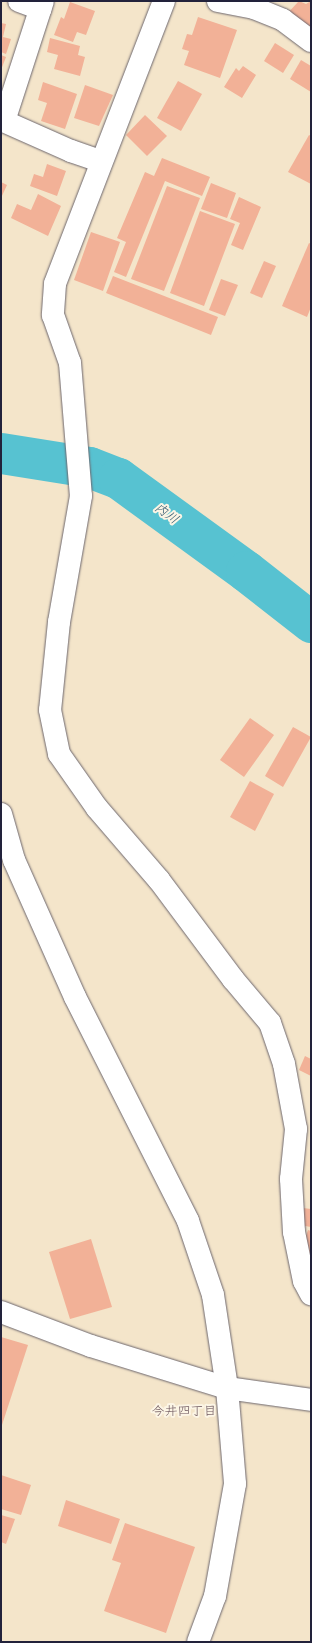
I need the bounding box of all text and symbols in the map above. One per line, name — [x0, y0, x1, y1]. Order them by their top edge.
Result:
water label: 内川 — [152, 499, 182, 527]
district label: 今井四丁目 — [152, 1402, 216, 1418]

